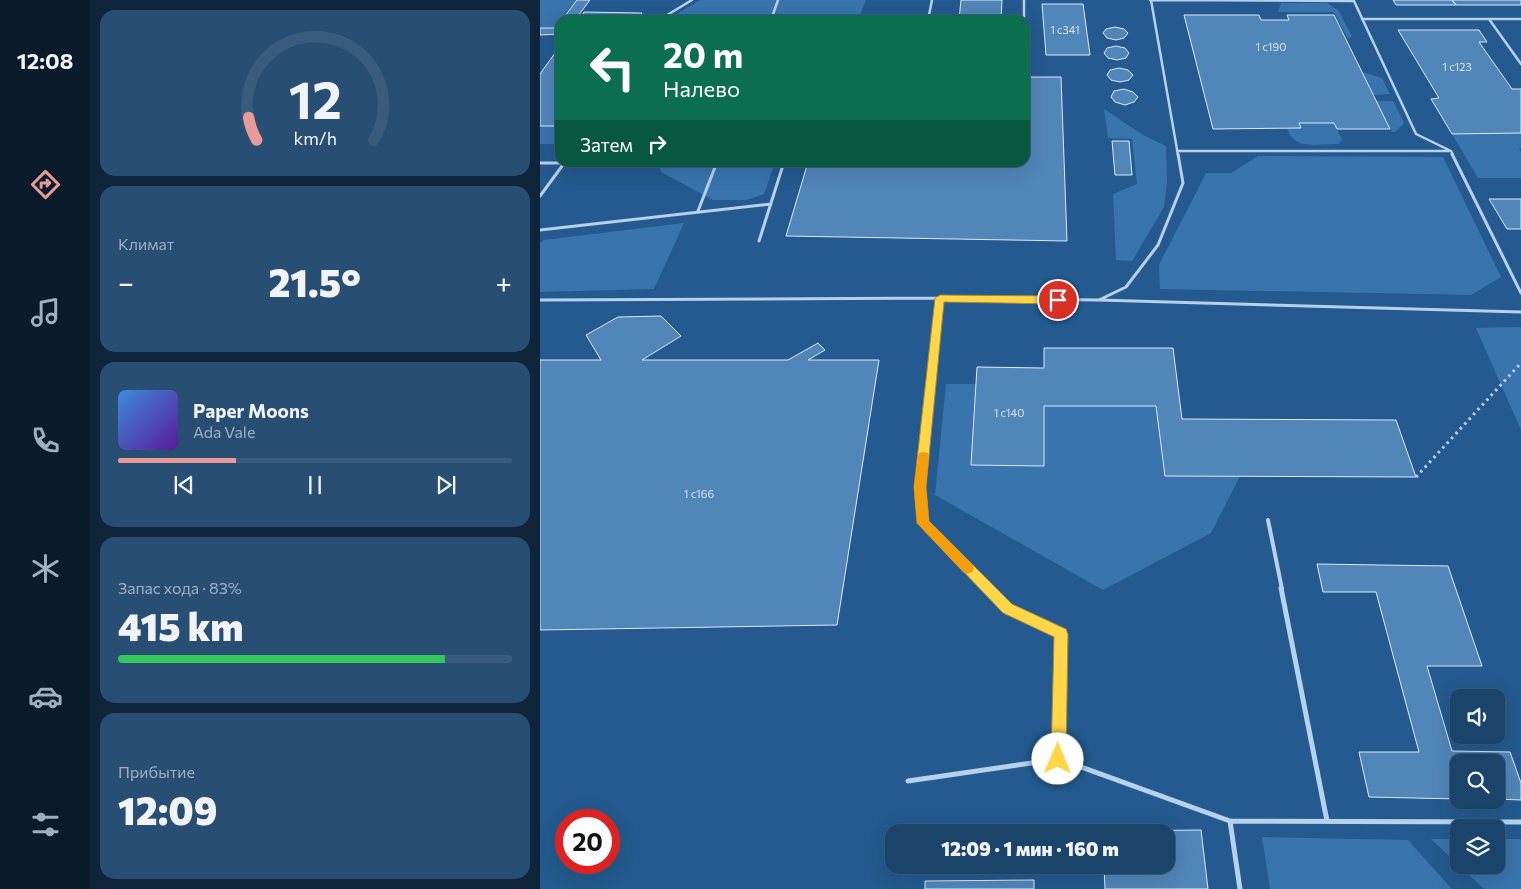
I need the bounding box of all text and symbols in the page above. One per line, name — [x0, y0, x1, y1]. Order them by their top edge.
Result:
house number: 1 с341 — [1050, 23, 1080, 36]
text: 20 m — [663, 32, 743, 75]
icon: left — [580, 35, 645, 100]
house number: 1 с190 — [1256, 40, 1286, 53]
text: 12:08 — [17, 47, 73, 74]
house number: 1 с123 — [1442, 60, 1472, 73]
text: 12 — [288, 66, 342, 130]
text: Налево — [663, 75, 740, 102]
text: km/h — [293, 127, 337, 149]
icon: right — [643, 130, 671, 158]
text: Затем — [580, 133, 633, 156]
icon: directions — [28, 167, 63, 202]
text: Климат — [118, 234, 174, 253]
text: 21.5° — [268, 258, 361, 305]
text: − — [118, 265, 134, 299]
text: + — [496, 265, 512, 299]
pin — [1037, 279, 1079, 321]
icon: arrive — [1044, 286, 1072, 314]
icon: music — [28, 295, 63, 330]
text: Paper Moons — [193, 399, 309, 422]
house number: 1 с140 — [994, 406, 1024, 419]
text: Ada Vale — [193, 422, 255, 441]
icon: phone — [28, 423, 63, 458]
icon: previous — [170, 471, 198, 499]
icon: pause — [301, 471, 329, 499]
icon: next — [432, 471, 460, 499]
house number: 1 с166 — [684, 487, 714, 500]
icon: climate — [28, 551, 63, 586]
text: Запас хода · 83% — [118, 578, 242, 597]
text: 415 km — [118, 602, 243, 649]
icon: car — [28, 679, 63, 714]
map controls — [1450, 689, 1505, 874]
button: sound — [1450, 689, 1505, 744]
position arrow — [1031, 732, 1083, 784]
button: search — [1450, 754, 1505, 809]
text: Прибытие — [118, 762, 195, 781]
text: 12:09 — [118, 786, 217, 833]
icon: filters — [28, 807, 63, 842]
speed limit sign: 20 — [555, 809, 620, 874]
button: layers — [1450, 819, 1505, 874]
text: 12:09 · 1 мин · 160 m — [941, 837, 1119, 860]

